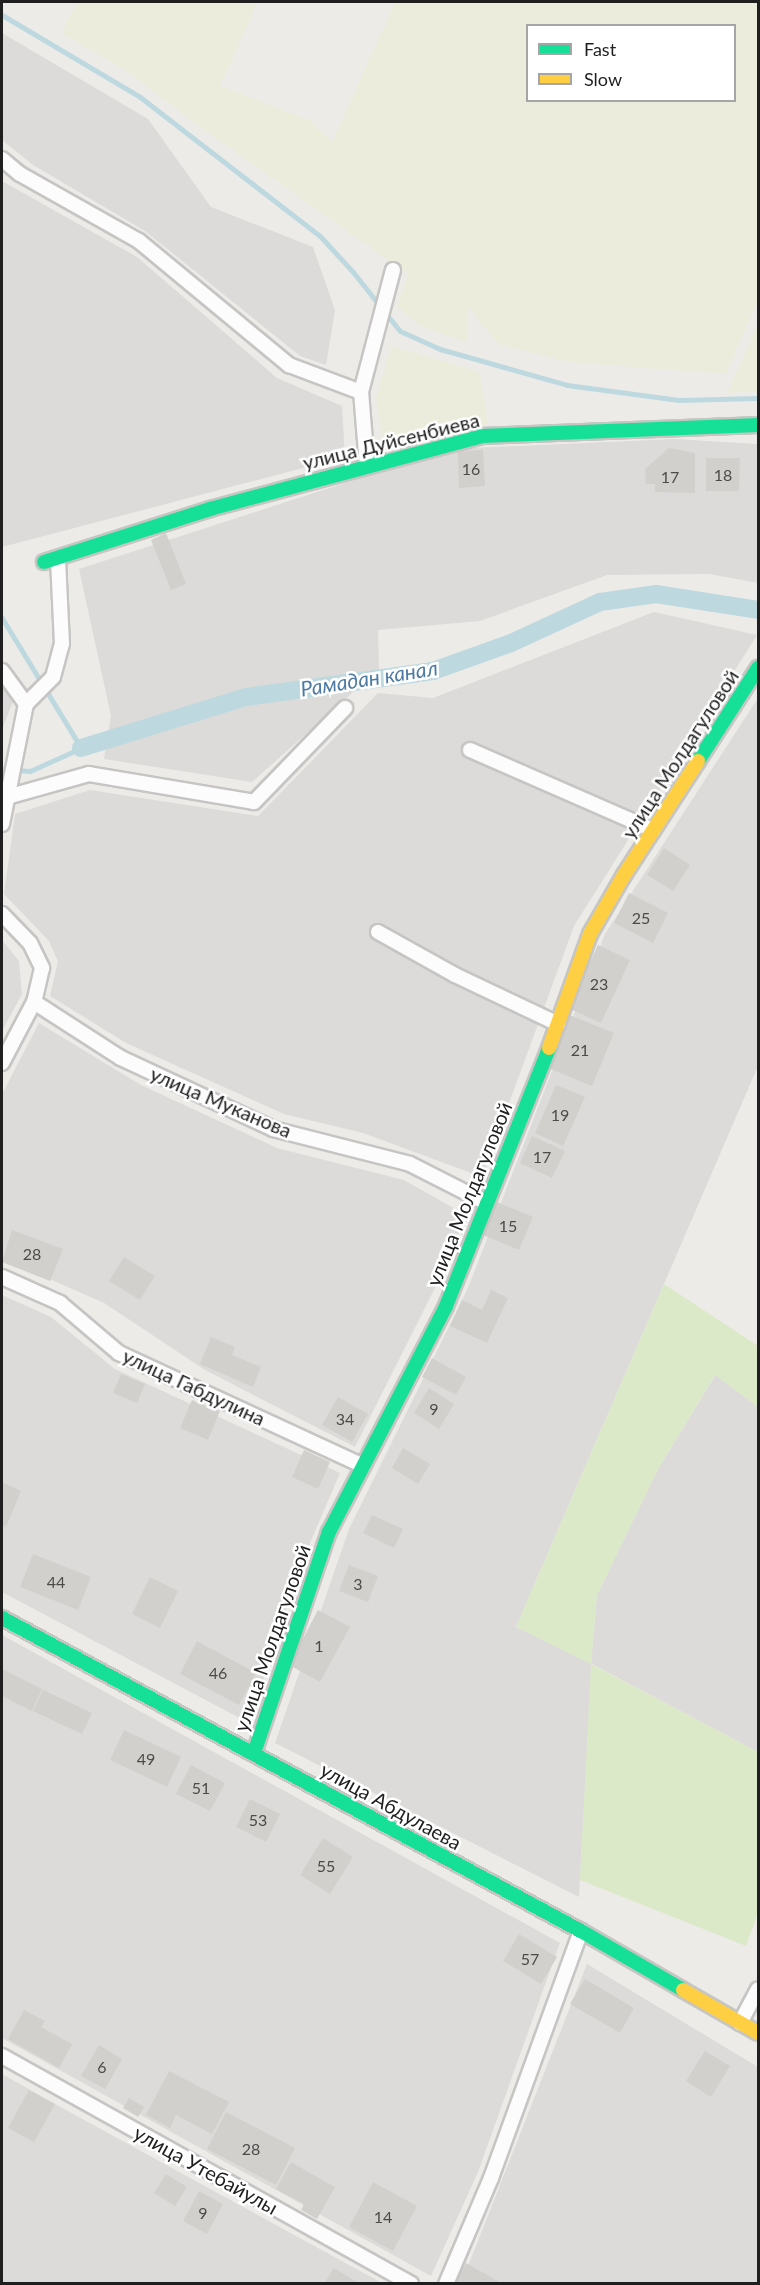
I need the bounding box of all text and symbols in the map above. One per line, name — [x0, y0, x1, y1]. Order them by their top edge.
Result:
legend — [526, 24, 736, 102]
text: Fast — [584, 38, 616, 60]
text: Slow — [584, 68, 622, 90]
street label: улица Дуйсенбиева — [300, 407, 482, 475]
house number: 16 — [462, 459, 480, 479]
house number: 18 — [714, 465, 732, 485]
house number: 17 — [661, 467, 679, 487]
water label: Рамадан канал — [299, 655, 439, 701]
street label: улица Молдагуловой — [616, 665, 744, 843]
house number: 25 — [632, 908, 650, 928]
house number: 23 — [590, 974, 608, 994]
house number: 21 — [571, 1040, 589, 1060]
street label: улица Муканова — [147, 1061, 295, 1143]
street label: улица Молдагуловой — [421, 1098, 517, 1290]
house number: 19 — [551, 1105, 569, 1125]
house number: 17 — [533, 1147, 551, 1167]
house number: 15 — [499, 1216, 517, 1236]
house number: 28 — [23, 1244, 41, 1264]
street label: улица Габдулина — [119, 1343, 269, 1431]
house number: 9 — [429, 1399, 439, 1419]
house number: 34 — [336, 1409, 354, 1429]
street label: улица Молдагуловой — [229, 1541, 315, 1735]
house number: 44 — [47, 1572, 65, 1592]
house number: 3 — [353, 1574, 363, 1594]
house number: 1 — [314, 1636, 324, 1656]
house number: 46 — [209, 1663, 227, 1683]
house number: 49 — [137, 1749, 155, 1769]
street label: улица Абдулаева — [316, 1757, 466, 1855]
house number: 51 — [192, 1778, 210, 1798]
house number: 53 — [249, 1810, 267, 1830]
house number: 55 — [317, 1856, 335, 1876]
house number: 57 — [521, 1949, 539, 1969]
house number: 6 — [97, 2057, 107, 2077]
street label: улица Утебайулы — [130, 2121, 282, 2219]
house number: 28 — [242, 2139, 260, 2159]
house number: 9 — [198, 2203, 208, 2223]
house number: 14 — [374, 2207, 392, 2227]

